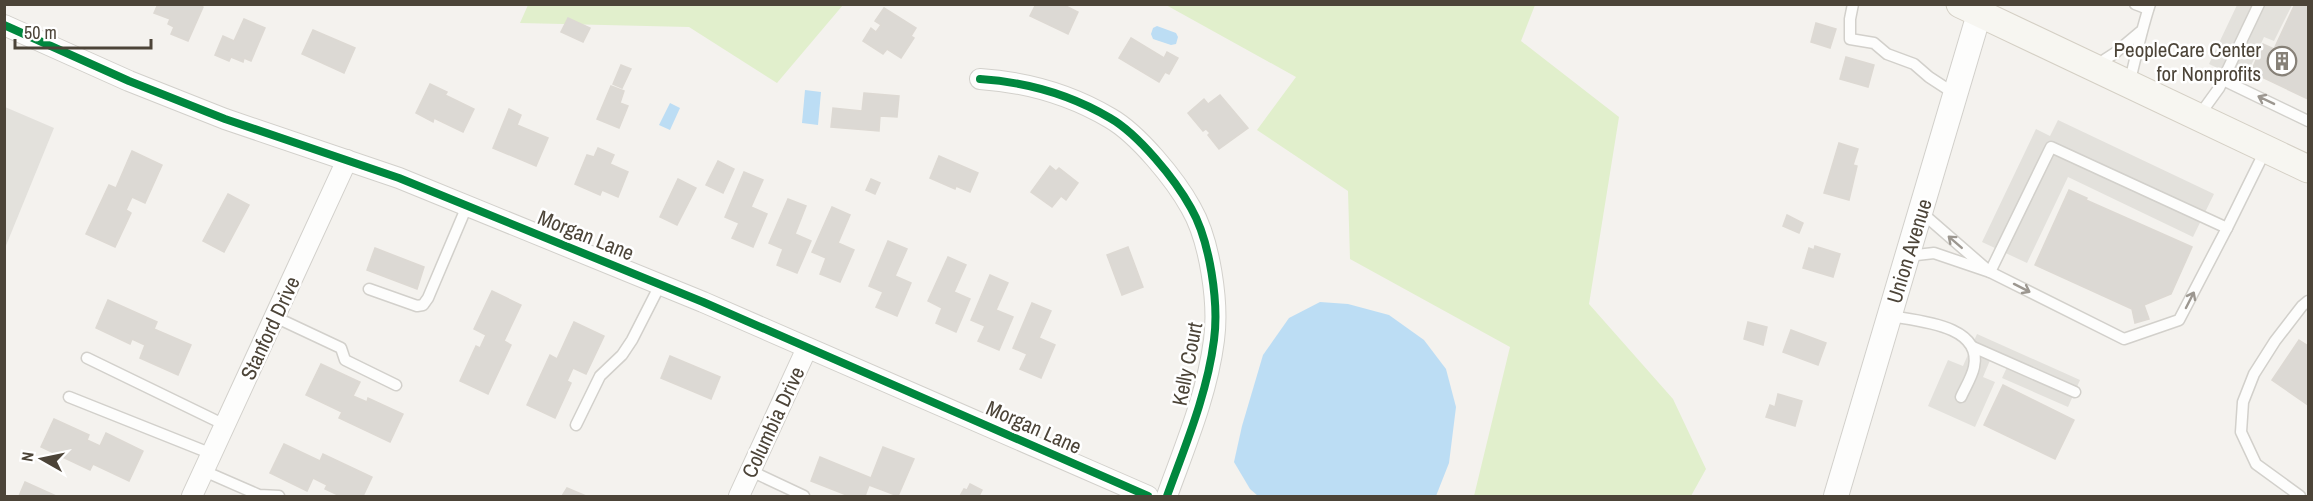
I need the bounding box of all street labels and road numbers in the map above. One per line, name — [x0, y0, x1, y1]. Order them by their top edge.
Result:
street label: Union Avenue — [1879, 195, 1939, 307]
street label: Morgan Lane — [534, 203, 638, 267]
street label: Stanford Drive — [233, 272, 307, 384]
street label: Kelly Court — [1165, 320, 1209, 408]
street label: Columbia Drive — [735, 362, 811, 482]
street label: Morgan Lane — [982, 393, 1086, 461]

